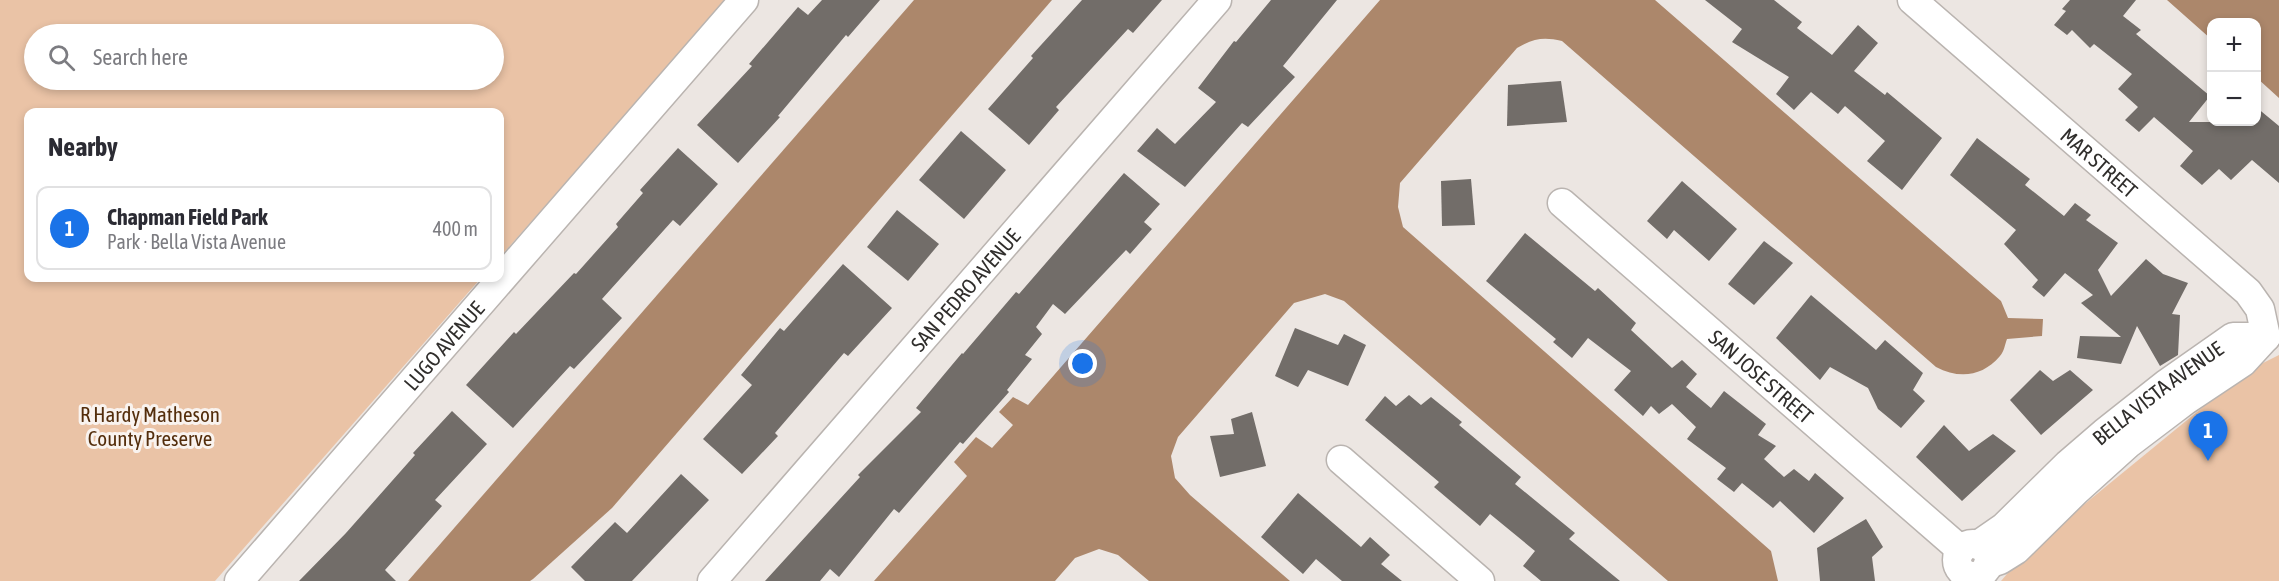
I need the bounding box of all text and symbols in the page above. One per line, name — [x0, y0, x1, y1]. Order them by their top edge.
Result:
map controls — [2207, 18, 2261, 126]
button: + — [2207, 18, 2261, 72]
search box — [24, 24, 504, 90]
icon: search — [45, 41, 78, 74]
text: Search here — [93, 44, 188, 70]
button: − — [2207, 72, 2261, 126]
street label: MAR STREET — [2056, 123, 2142, 202]
text: Nearby — [48, 132, 118, 162]
text: Chapman Field Park — [107, 204, 268, 230]
text: 1 — [65, 217, 74, 240]
text: 400 m — [433, 217, 478, 240]
street label: SAN PEDRO AVENUE — [906, 224, 1025, 356]
text: Park · Bella Vista Avenue — [107, 230, 286, 253]
street label: LUGO AVENUE — [399, 296, 489, 395]
street label: SAN JOSE STREET — [1704, 325, 1818, 428]
street label: BELLA VISTA AVENUE — [2087, 336, 2228, 450]
your location — [1068, 349, 1097, 378]
park label: R Hardy Matheson County Preserve — [80, 402, 220, 450]
pin: 1 — [2188, 412, 2228, 461]

